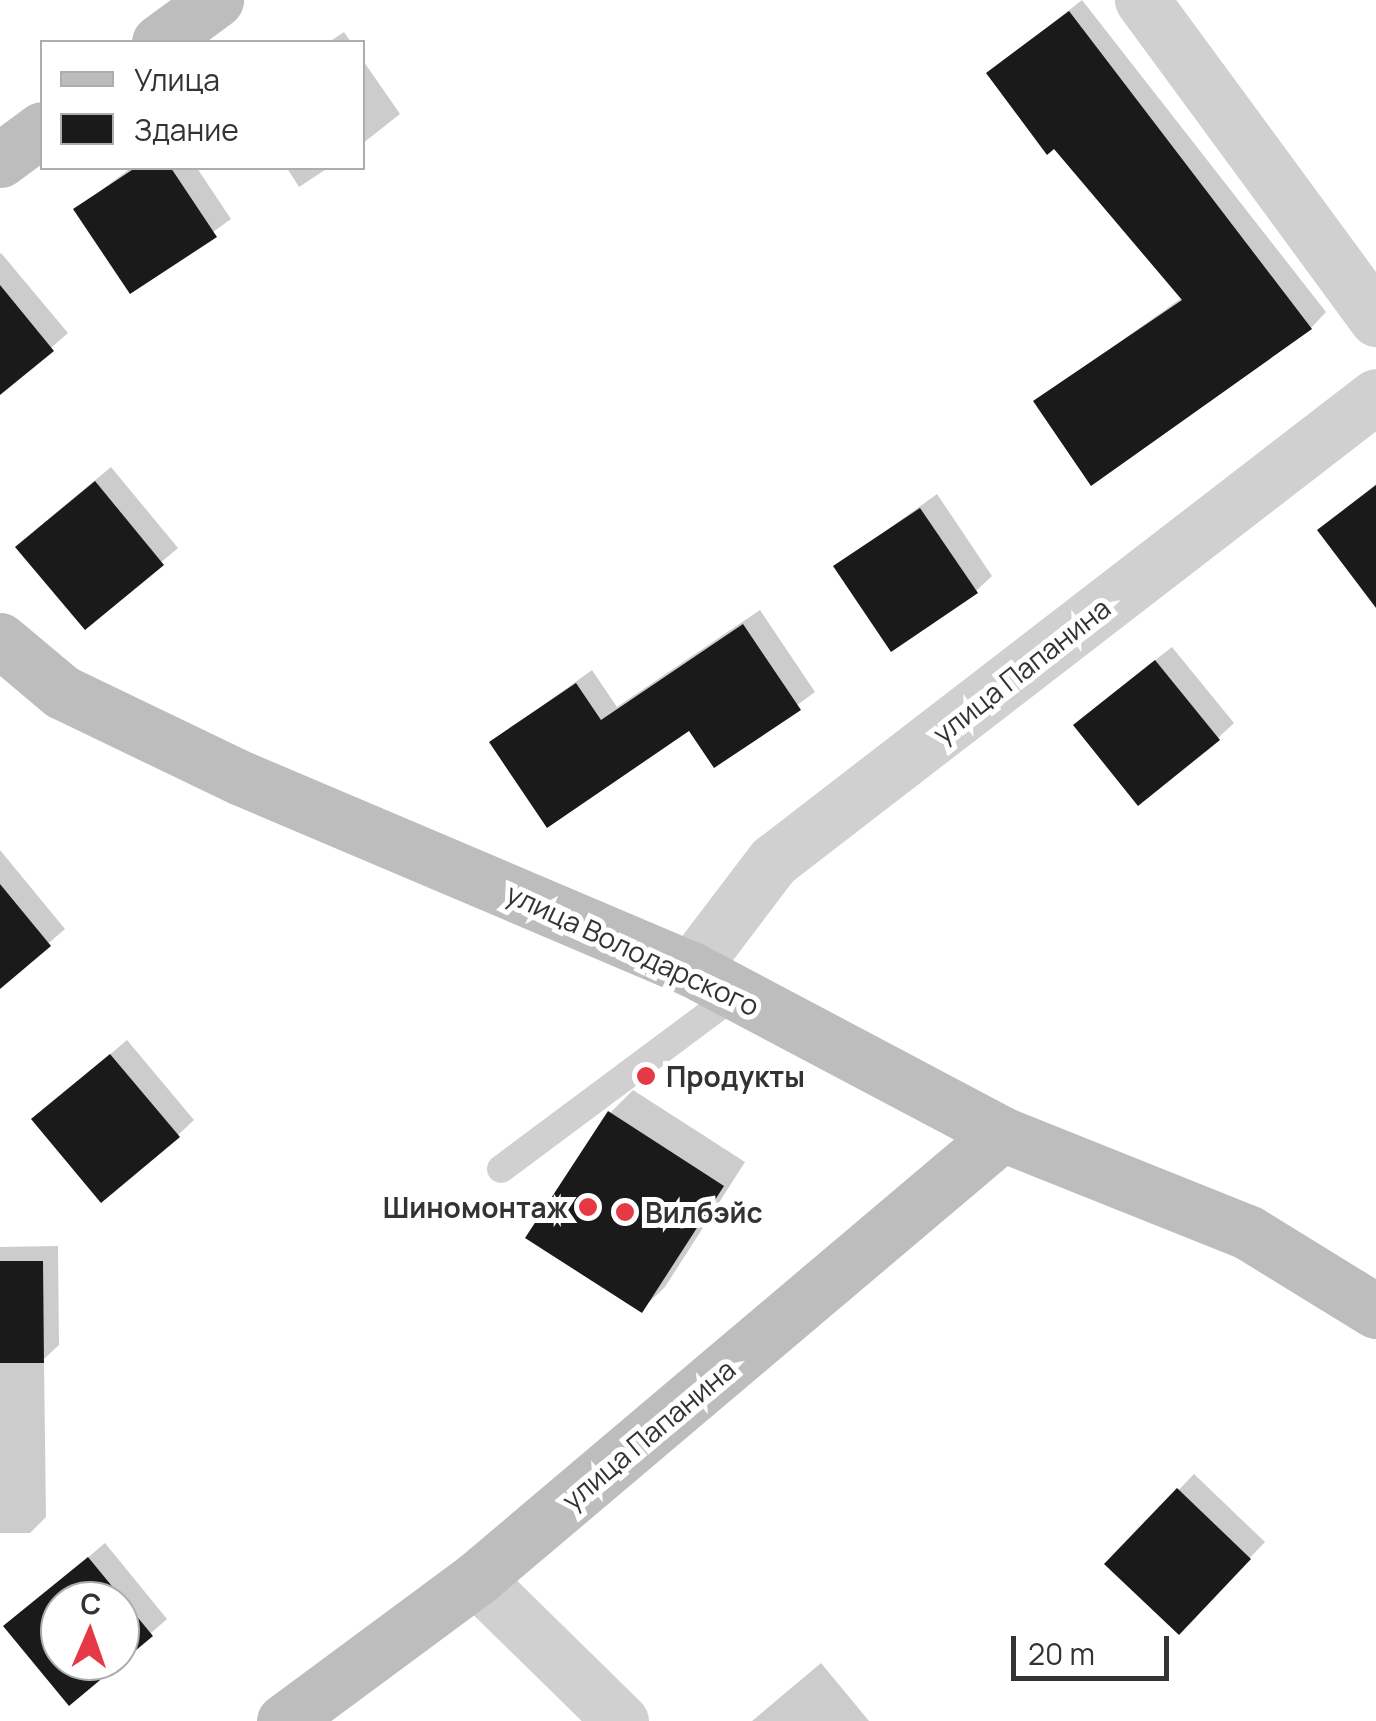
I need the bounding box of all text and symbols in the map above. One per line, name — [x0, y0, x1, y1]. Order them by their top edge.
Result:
legend — [40, 40, 365, 170]
text: Улица — [134, 59, 220, 100]
text: Здание — [134, 109, 239, 150]
street label: улица Папанина — [926, 590, 1116, 750]
street label: улица Володарского — [501, 876, 765, 1022]
place label: Продукты — [666, 1059, 805, 1093]
marker: Продукты — [635, 1065, 657, 1087]
place label: Шиномонтаж — [383, 1190, 568, 1224]
place label: Вилбэйс — [645, 1195, 763, 1229]
marker: Шиномонтаж — [577, 1196, 599, 1218]
marker: Вилбэйс — [614, 1201, 636, 1223]
street label: улица Папанина — [555, 1352, 741, 1516]
north arrow — [40, 1581, 140, 1681]
text: С — [80, 1584, 102, 1622]
scale bar — [1016, 1616, 1174, 1678]
text: 20 m — [1028, 1633, 1095, 1674]

